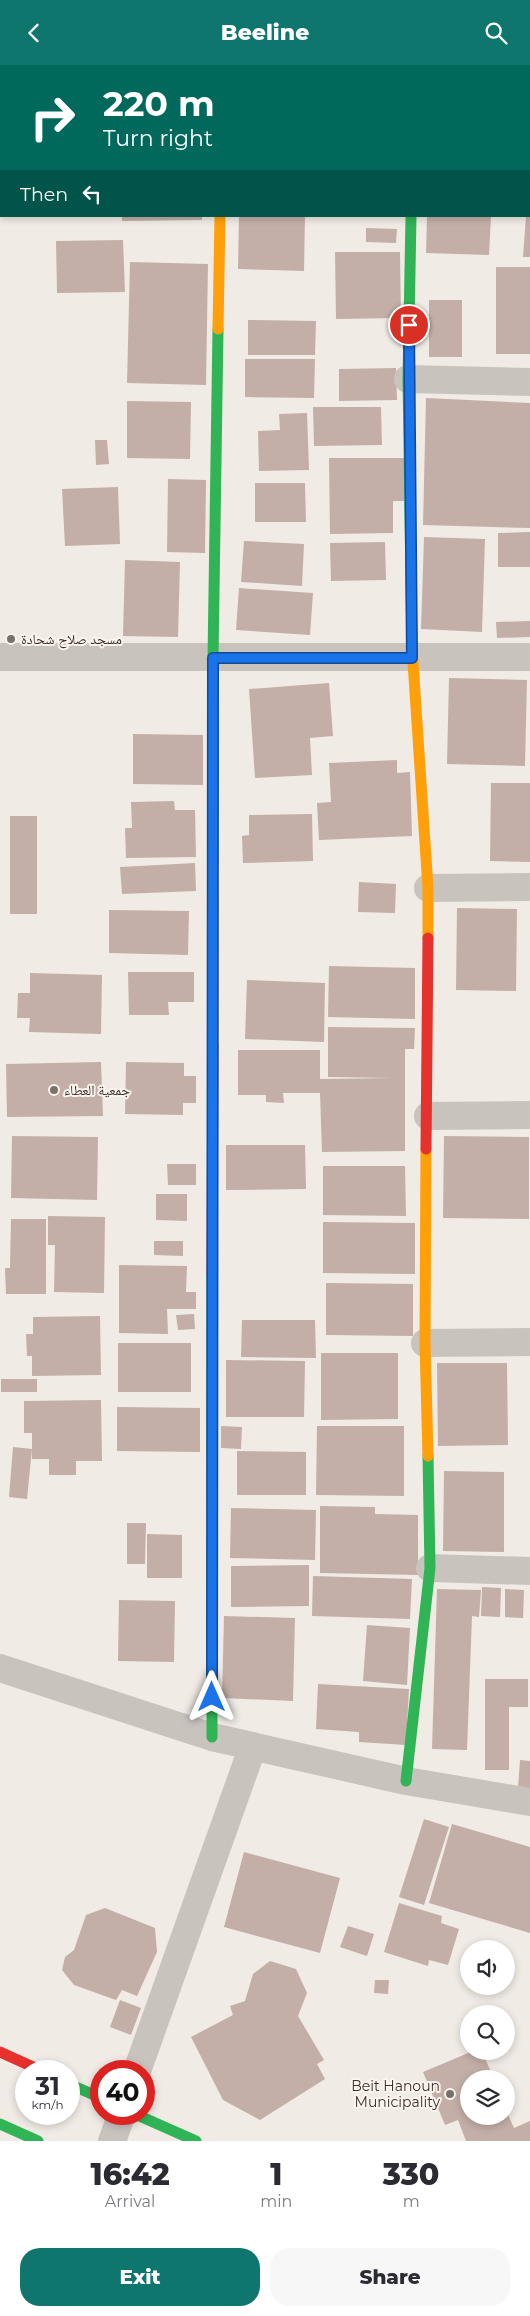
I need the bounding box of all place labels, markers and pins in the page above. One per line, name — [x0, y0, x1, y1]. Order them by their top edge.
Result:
pin — [388, 304, 430, 346]
place label: مسجد صلاح شحادة — [21, 630, 122, 649]
marker: مسجد صلاح شحادة — [5, 633, 17, 645]
place label: جمعية العطاء — [64, 1081, 130, 1099]
marker: جمعية العطاء — [48, 1084, 60, 1096]
place label: Beit Hanoun Municipality — [351, 2077, 440, 2111]
marker: Beit Hanoun Municipality — [444, 2088, 456, 2100]

